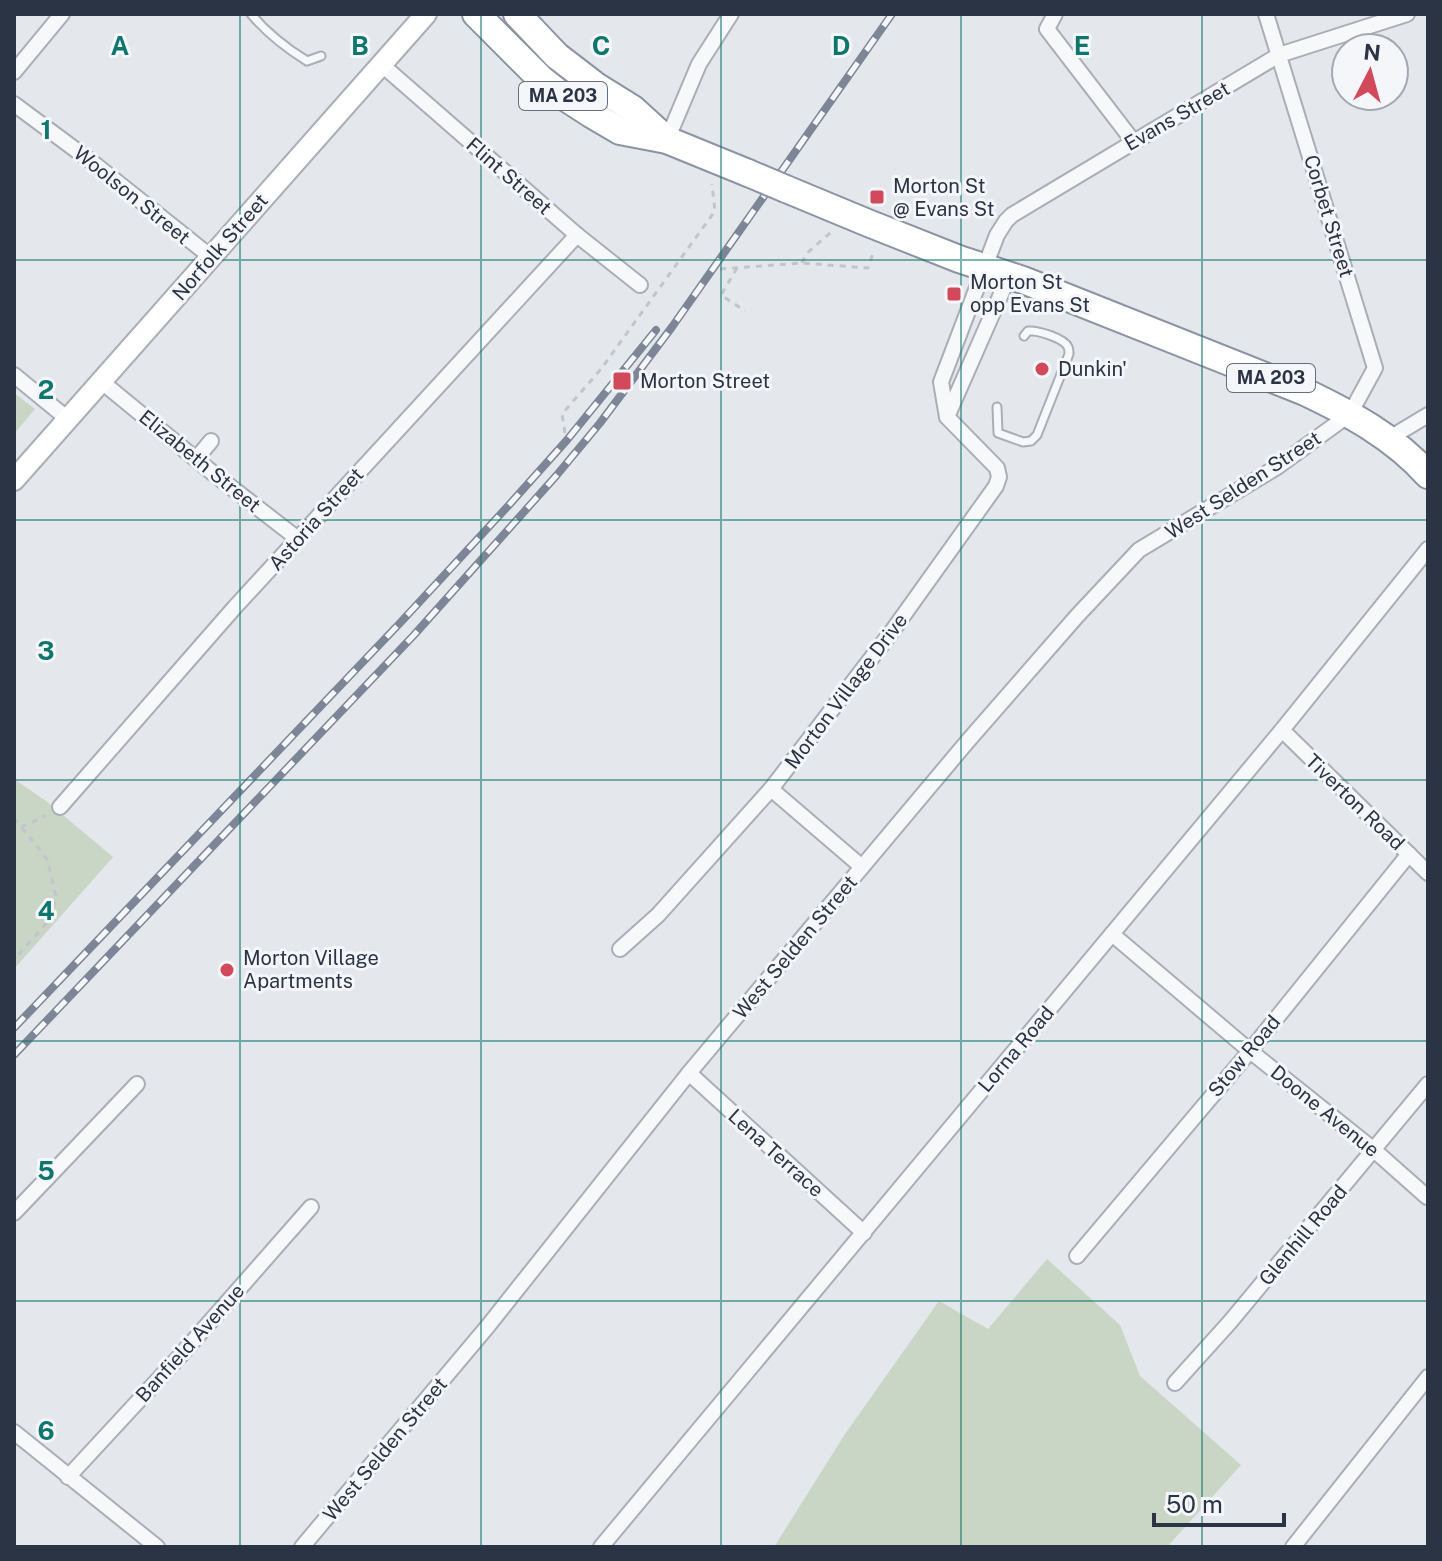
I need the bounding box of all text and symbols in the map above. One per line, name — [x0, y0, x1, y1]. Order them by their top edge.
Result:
text: A — [111, 30, 130, 61]
text: B — [351, 30, 369, 61]
text: C — [592, 30, 610, 61]
text: D — [832, 30, 850, 61]
text: E — [1074, 30, 1090, 61]
north arrow — [1330, 32, 1410, 112]
text: N — [1362, 38, 1382, 66]
street label: Evans Street — [1120, 76, 1234, 156]
road number: MA 203 — [519, 82, 607, 110]
text: 1 — [40, 114, 52, 145]
street label: Flint Street — [461, 132, 557, 220]
street label: Woolson Street — [69, 141, 195, 249]
street label: Corbet Street — [1299, 152, 1359, 280]
place label: Morton St @ Evans St — [893, 174, 995, 221]
marker: Morton St @ Evans St — [868, 188, 886, 206]
street label: Norfolk Street — [167, 189, 273, 305]
place label: Morton St opp Evans St — [970, 270, 1090, 317]
marker: Morton St opp Evans St — [945, 285, 963, 303]
place label: Dunkin' — [1058, 357, 1127, 381]
marker: Dunkin' — [1033, 360, 1051, 378]
road number: MA 203 — [1227, 364, 1315, 392]
place label: Morton Street — [640, 369, 770, 393]
marker: Morton Street — [611, 370, 633, 392]
text: 2 — [38, 374, 54, 405]
street label: Elizabeth Street — [134, 405, 266, 517]
street label: West Selden Street — [1161, 426, 1325, 544]
street label: Astoria Street — [264, 463, 368, 575]
street label: Morton Village Drive — [780, 609, 912, 773]
text: 3 — [37, 635, 55, 666]
street label: Tiverton Road — [1301, 749, 1409, 855]
street label: West Selden Street — [728, 870, 862, 1024]
text: 4 — [37, 895, 55, 926]
place label: Morton Village Apartments — [243, 946, 379, 993]
marker: Morton Village Apartments — [218, 961, 236, 979]
street label: Lorna Road — [973, 1001, 1059, 1097]
street label: Stow Road — [1203, 1010, 1285, 1102]
street label: Doone Avenue — [1266, 1060, 1384, 1162]
street label: Lena Terrace — [723, 1104, 829, 1202]
text: 5 — [37, 1155, 55, 1186]
street label: Glenhill Road — [1254, 1180, 1352, 1290]
street label: Banfield Avenue — [131, 1279, 249, 1407]
street label: West Selden Street — [318, 1372, 452, 1526]
text: 6 — [37, 1415, 55, 1446]
scale bar — [1154, 1477, 1284, 1527]
text: 50 m — [1166, 1490, 1223, 1518]

